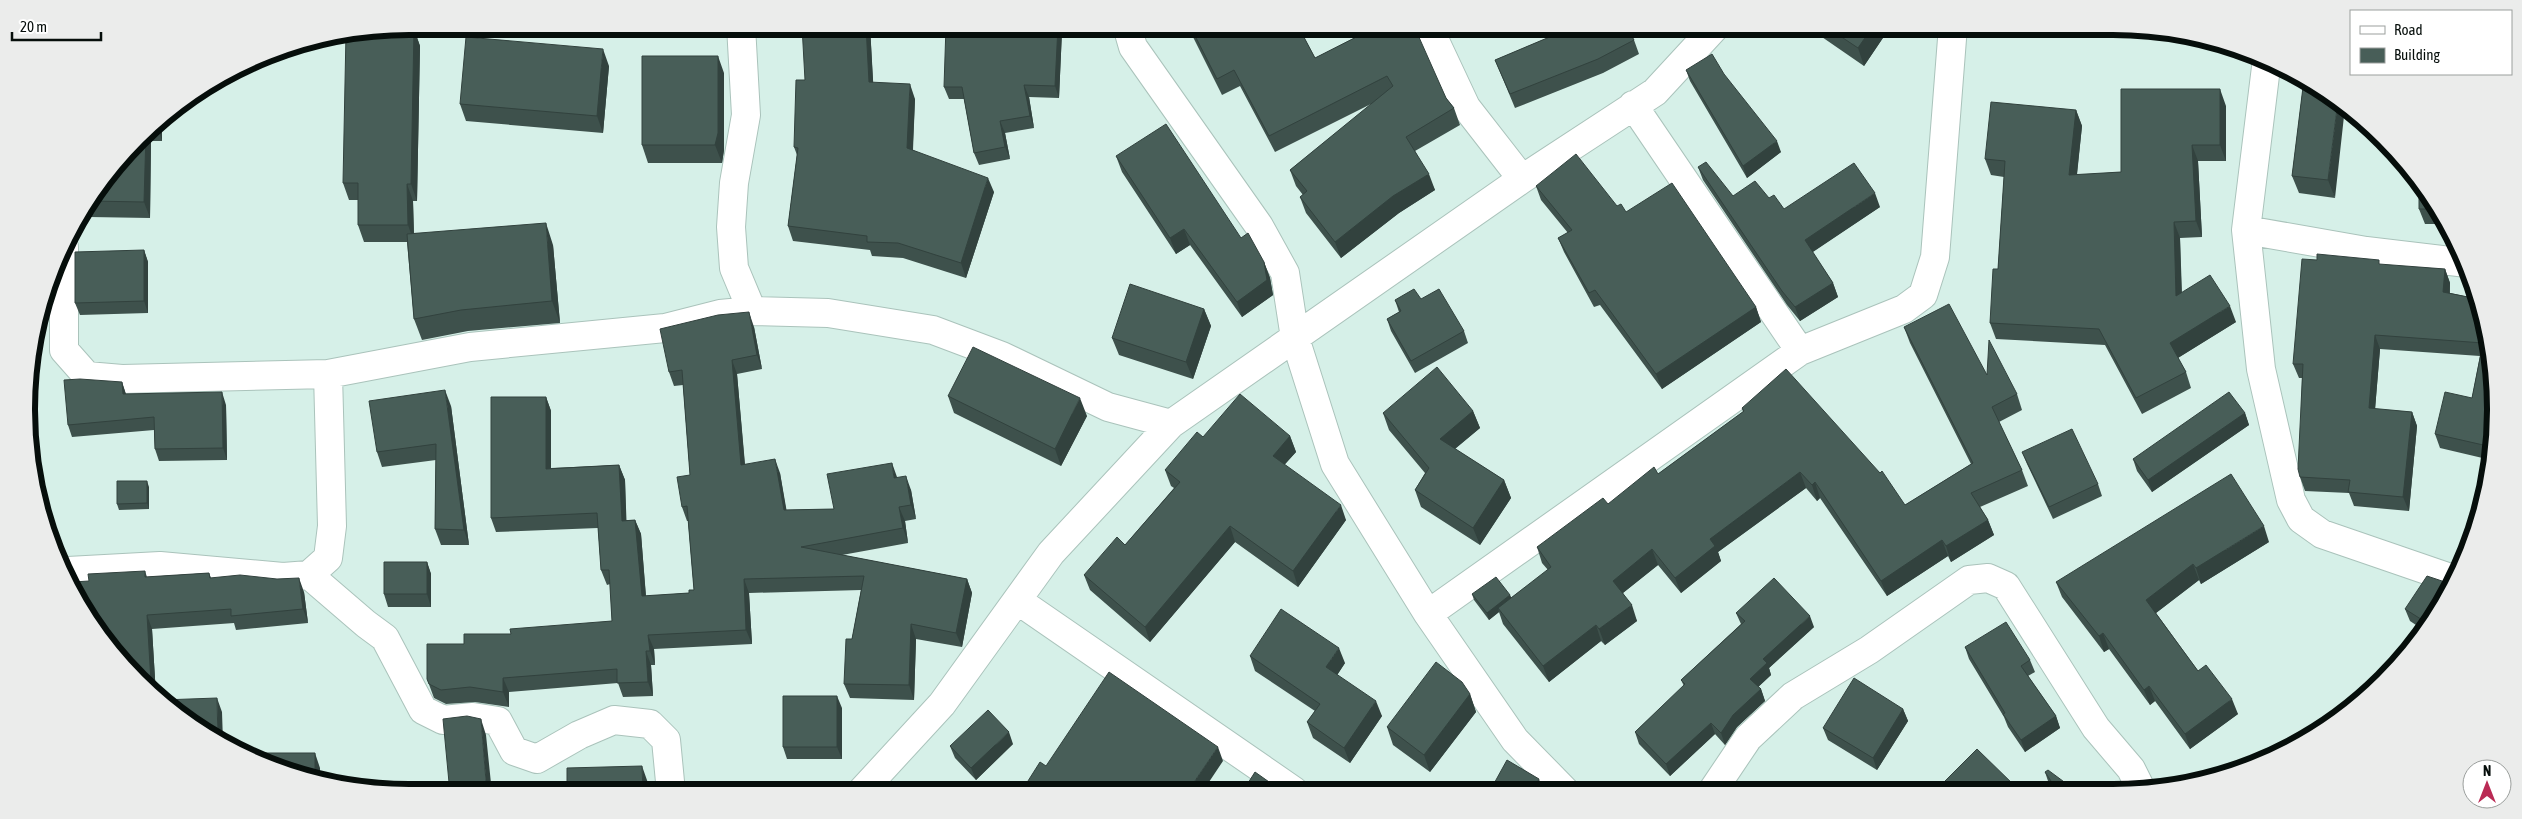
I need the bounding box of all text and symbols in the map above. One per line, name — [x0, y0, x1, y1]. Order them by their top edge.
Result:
scale bar — [12, 10, 101, 42]
legend — [2350, 10, 2512, 75]
text: 20 m — [20, 18, 47, 35]
text: Road — [2394, 21, 2423, 38]
text: Building — [2394, 46, 2440, 63]
north arrow — [2462, 759, 2512, 809]
text: N — [2483, 763, 2491, 779]

